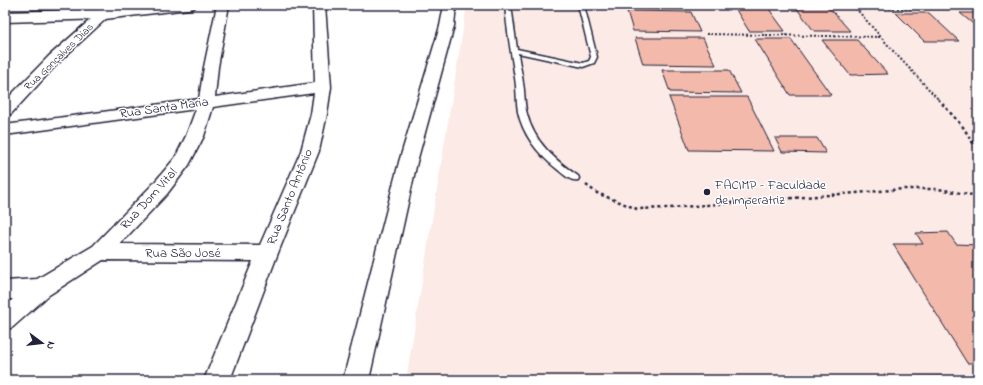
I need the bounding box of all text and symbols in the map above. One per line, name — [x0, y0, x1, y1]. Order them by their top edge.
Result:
street label: Rua Gonçalves Dias — [21, 19, 98, 94]
street label: Rua Santa Maria — [118, 92, 210, 124]
street label: Rua Santo Antônio — [262, 146, 318, 248]
street label: Rua Dom Vital — [116, 164, 182, 234]
place label: FACIMP - Faculdade de Imperatriz — [714, 176, 826, 210]
marker: FACIMP - Faculdade de Imperatriz — [702, 187, 712, 197]
street label: Rua São José — [145, 244, 221, 263]
north arrow — [22, 323, 62, 363]
text: N — [42, 340, 59, 351]

